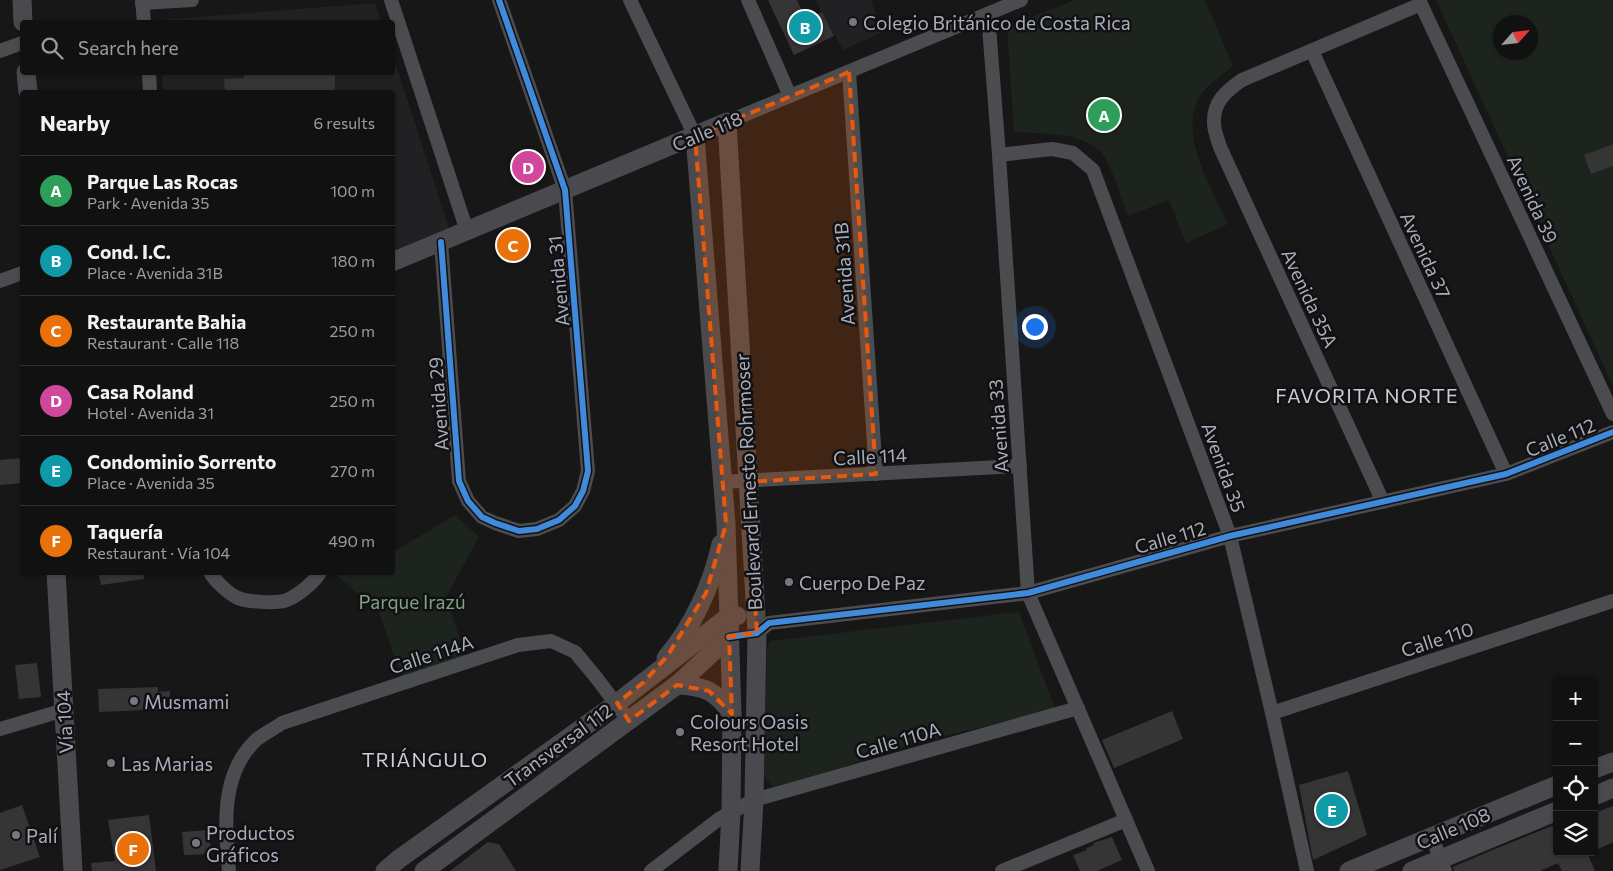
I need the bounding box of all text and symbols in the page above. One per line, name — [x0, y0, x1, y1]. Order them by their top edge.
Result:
pin: B — [789, 8, 821, 46]
place label: Colegio Británico de Costa Rica — [863, 11, 1131, 34]
north arrow — [1493, 15, 1538, 60]
marker: Colegio Británico de Costa Rica — [847, 16, 859, 28]
search box — [20, 20, 395, 75]
icon: search — [38, 34, 66, 62]
text: Search here — [78, 36, 178, 59]
pin: A — [1088, 96, 1120, 134]
street label: Calle 118 — [668, 106, 746, 156]
text: Nearby — [40, 110, 110, 135]
text: 6 results — [314, 113, 375, 132]
pin: D — [512, 148, 544, 186]
street label: Avenida 39 — [1503, 151, 1563, 247]
text: Parque Las Rocas — [87, 170, 238, 193]
text: A — [50, 181, 62, 200]
text: 100 m — [330, 181, 375, 200]
text: Park · Avenida 35 — [87, 193, 209, 212]
street label: Avenida 37 — [1396, 208, 1456, 302]
street label: Avenida 31B — [829, 222, 859, 326]
pin: C — [497, 226, 529, 264]
street label: Avenida 31 — [543, 235, 573, 327]
text: Cond. I.C. — [87, 240, 171, 263]
street label: Avenida 35A — [1277, 245, 1343, 351]
text: B — [51, 251, 61, 270]
text: 180 m — [331, 251, 375, 270]
text: Place · Avenida 31B — [87, 263, 223, 282]
text: Restaurante Bahia — [87, 310, 246, 333]
your location — [1022, 314, 1048, 340]
text: C — [51, 321, 61, 340]
text: 250 m — [329, 321, 375, 340]
text: Restaurant · Calle 118 — [87, 333, 239, 352]
street label: Boulevard Ernesto Rohrmoser — [730, 353, 766, 611]
street label: Avenida 29 — [423, 356, 453, 452]
street label: Avenida 33 — [983, 378, 1013, 474]
text: Casa Roland — [87, 380, 194, 403]
district label: FAVORITA NORTE — [1275, 383, 1459, 407]
text: D — [50, 391, 62, 410]
text: 250 m — [329, 391, 375, 410]
text: Hotel · Avenida 31 — [87, 403, 214, 422]
street label: Calle 112 — [1522, 413, 1598, 461]
street label: Avenida 35 — [1197, 419, 1251, 515]
street label: Calle 114 — [832, 443, 908, 469]
text: Condominio Sorrento — [87, 450, 276, 473]
text: E — [51, 461, 61, 480]
text: 270 m — [330, 461, 375, 480]
text: Place · Avenida 35 — [87, 473, 215, 492]
street label: Calle 112 — [1132, 516, 1208, 558]
text: Taquería — [87, 520, 163, 543]
text: F — [51, 531, 61, 550]
text: 490 m — [328, 531, 375, 550]
text: Restaurant · Vía 104 — [87, 543, 230, 562]
place label: Cuerpo De Paz — [799, 571, 925, 594]
marker: Cuerpo De Paz — [783, 576, 795, 588]
park label: Parque Irazú — [358, 590, 466, 613]
street label: Calle 110 — [1398, 616, 1476, 662]
street label: Calle 114A — [386, 630, 476, 678]
map controls — [1553, 676, 1598, 856]
button: + — [1553, 676, 1598, 721]
street label: Vía 104 — [51, 690, 77, 754]
place label: Musmami — [144, 690, 229, 713]
marker: Musmami — [128, 695, 140, 707]
street label: Transversal 112 — [500, 698, 616, 792]
place label: Colours Oasis Resort Hotel — [690, 710, 808, 755]
street label: Calle 110A — [853, 717, 943, 763]
button: − — [1553, 721, 1598, 766]
marker: Colours Oasis Resort Hotel — [674, 726, 686, 738]
district label: TRIÁNGULO — [362, 747, 488, 771]
place label: Las Marias — [121, 752, 213, 775]
marker: Las Marias — [105, 757, 117, 769]
button: locate — [1553, 766, 1598, 811]
pin: E — [1316, 791, 1348, 829]
street label: Calle 108 — [1412, 802, 1494, 854]
button: layers — [1553, 811, 1598, 856]
place label: Productos Gráficos — [206, 821, 295, 866]
place label: Palí — [26, 824, 59, 847]
marker: Palí — [10, 829, 22, 841]
pin: F — [117, 830, 149, 868]
marker: Productos Gráficos — [190, 837, 202, 849]

